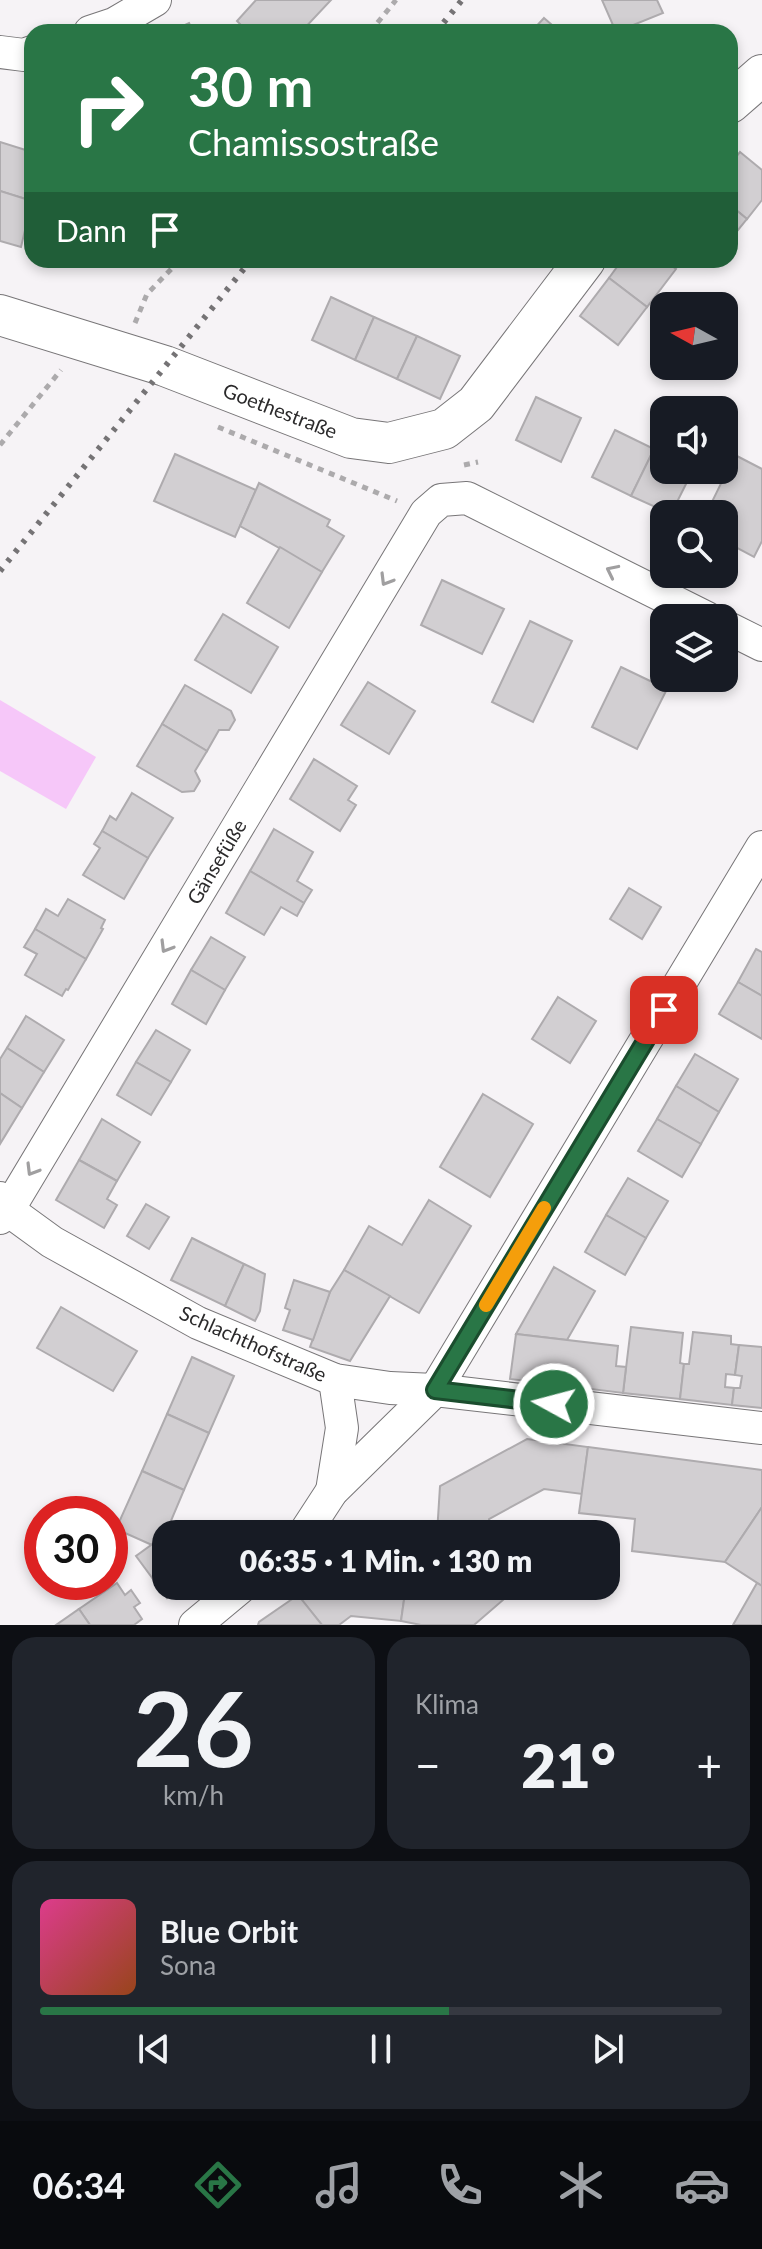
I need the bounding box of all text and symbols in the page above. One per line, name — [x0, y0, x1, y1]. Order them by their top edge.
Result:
text: 30 m — [188, 52, 313, 119]
icon: right — [56, 56, 160, 160]
text: Chamissostraße — [188, 120, 439, 164]
icon: arrive — [143, 208, 187, 252]
text: Dann — [56, 212, 127, 248]
north arrow — [650, 292, 738, 380]
map controls — [650, 292, 738, 692]
street label: Goethestraße — [220, 377, 341, 443]
button: sound — [650, 396, 738, 484]
button: search — [650, 500, 738, 588]
one-way arrow — [606, 565, 620, 581]
one-way arrow — [380, 571, 395, 586]
button: layers — [650, 604, 738, 692]
street label: Gänsefüße — [181, 815, 251, 908]
one-way arrow — [160, 938, 175, 953]
pin — [630, 976, 698, 1044]
icon: arrive — [642, 988, 686, 1032]
one-way arrow — [26, 1161, 42, 1176]
street label: Schlachthofstraße — [176, 1300, 331, 1386]
position arrow — [512, 1362, 596, 1446]
speed limit sign: 30 — [24, 1496, 128, 1600]
text: 06:35 · 1 Min. · 130 m — [240, 1542, 532, 1578]
text: 26 — [133, 1664, 254, 1789]
text: Klima — [415, 1688, 479, 1720]
text: 21° — [521, 1729, 616, 1801]
text: − — [415, 1739, 441, 1791]
text: + — [696, 1739, 722, 1791]
text: km/h — [163, 1779, 224, 1811]
text: Blue Orbit — [160, 1913, 298, 1949]
text: Sona — [160, 1949, 216, 1981]
icon: previous — [132, 2027, 176, 2071]
icon: pause — [359, 2027, 403, 2071]
icon: next — [586, 2027, 630, 2071]
icon: directions — [190, 2157, 246, 2213]
icon: music — [311, 2157, 367, 2213]
icon: phone — [432, 2157, 488, 2213]
icon: climate — [553, 2157, 609, 2213]
icon: car — [674, 2157, 730, 2213]
text: 06:34 — [32, 2163, 125, 2207]

